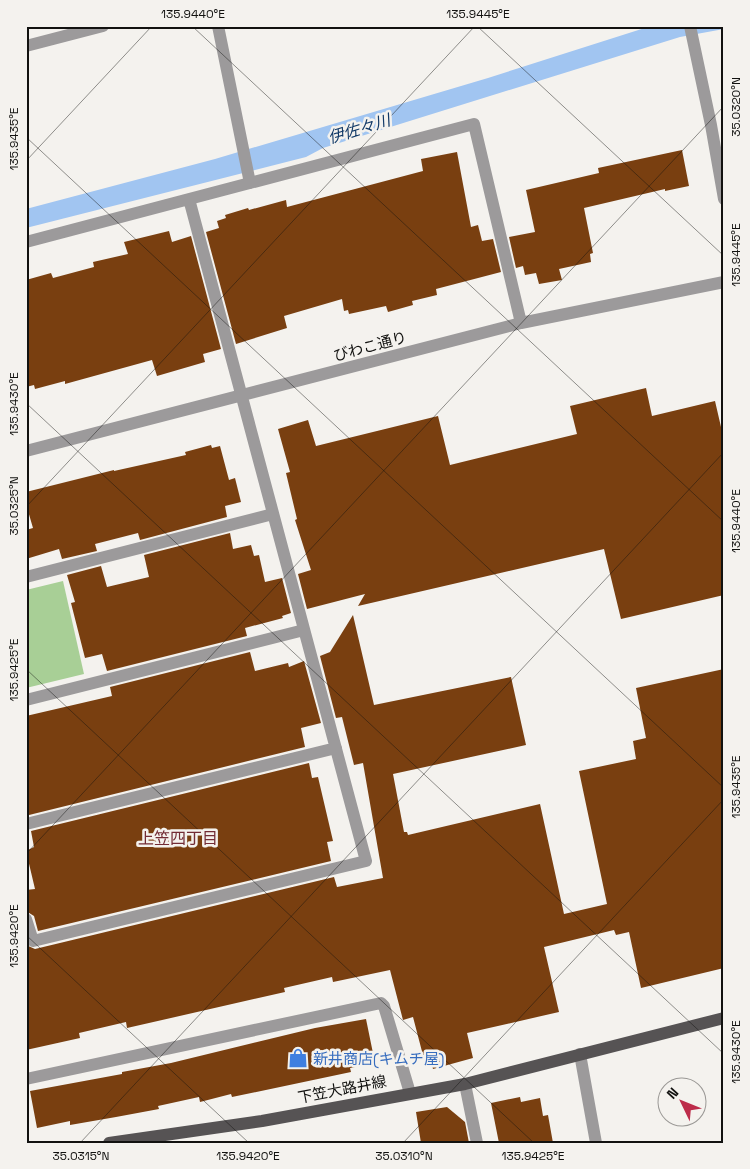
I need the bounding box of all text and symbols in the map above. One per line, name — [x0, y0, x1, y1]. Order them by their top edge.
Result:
text: 135.9440°E — [161, 6, 225, 22]
text: 135.9445°E — [446, 6, 510, 22]
text: 35.0320°N — [728, 77, 744, 137]
text: 135.9435°E — [6, 107, 22, 171]
water label: 伊佐々川 — [325, 109, 395, 148]
text: 135.9445°E — [728, 223, 744, 287]
street label: びわこ通り — [331, 327, 409, 365]
text: 135.9430°E — [6, 372, 22, 436]
text: 35.0325°N — [6, 476, 22, 536]
text: 135.9440°E — [728, 489, 744, 553]
text: 135.9425°E — [6, 638, 22, 702]
text: 135.9435°E — [728, 755, 744, 819]
district label: 上笠四丁目 — [138, 828, 218, 849]
text: 135.9420°E — [6, 904, 22, 968]
text: 135.9430°E — [728, 1020, 744, 1084]
shop icon: 新井商店(キムチ屋) — [287, 1047, 309, 1069]
place label: 新井商店(キムチ屋) — [313, 1049, 444, 1069]
street label: 下笠大路井線 — [296, 1071, 388, 1107]
north arrow — [658, 1076, 708, 1126]
text: N — [663, 1084, 682, 1103]
text: 35.0315°N — [53, 1148, 109, 1164]
text: 135.9420°E — [216, 1148, 280, 1164]
text: 35.0310°N — [375, 1148, 433, 1164]
text: 135.9425°E — [501, 1148, 565, 1164]

